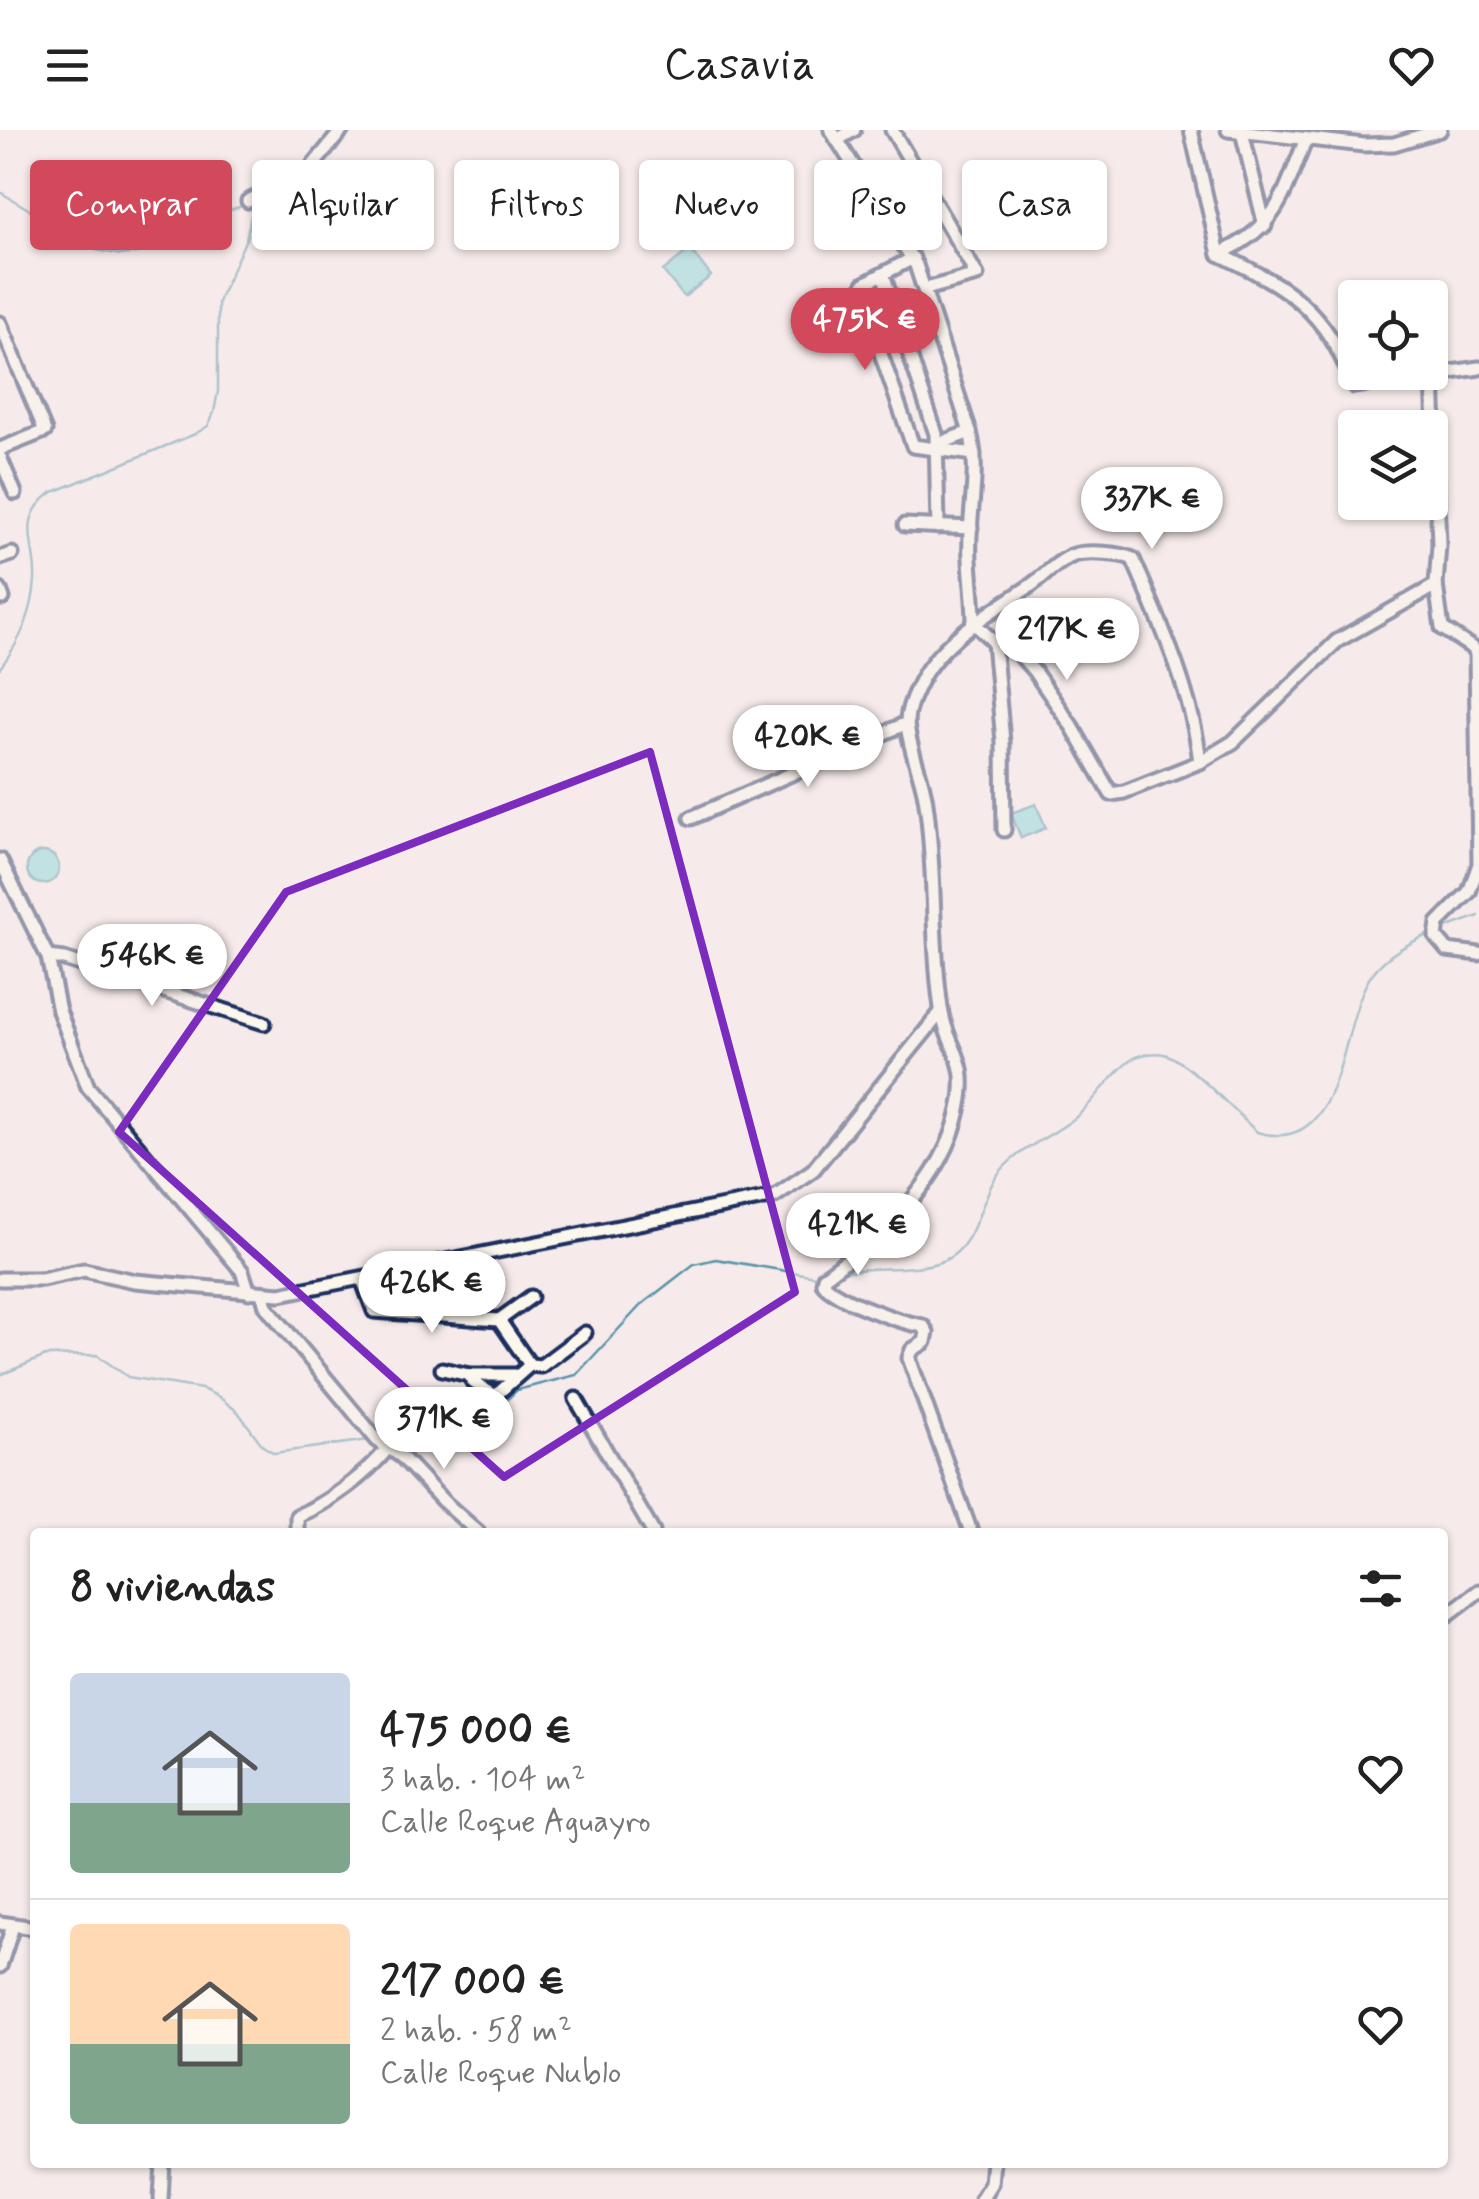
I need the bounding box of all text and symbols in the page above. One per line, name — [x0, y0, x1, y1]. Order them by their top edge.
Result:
text: Casavia — [664, 36, 815, 95]
icon: menu — [40, 38, 95, 93]
icon: heart — [1384, 38, 1439, 93]
chip: Comprar — [30, 160, 232, 250]
chip: Alquilar — [252, 160, 434, 250]
chip: Filtros — [454, 160, 619, 250]
chip: Nuevo — [639, 160, 794, 250]
chip: Piso — [814, 160, 942, 250]
chip: Casa — [962, 160, 1107, 250]
map controls — [1338, 280, 1448, 520]
button: locate — [1338, 280, 1448, 390]
pin: 475K € — [784, 288, 946, 373]
text: 475K € — [813, 299, 917, 341]
button: layers — [1338, 410, 1448, 520]
pin: 337K € — [1071, 467, 1233, 552]
text: 337K € — [1103, 478, 1201, 520]
pin: 217K € — [986, 598, 1148, 683]
text: 217K € — [1017, 609, 1117, 651]
pin: 420K € — [727, 705, 889, 790]
text: 420K € — [755, 716, 861, 758]
pin: 546K € — [71, 924, 233, 1009]
text: 546K € — [99, 935, 205, 977]
pin: 421K € — [777, 1193, 939, 1278]
text: 421K € — [808, 1204, 908, 1246]
pin: 426K € — [351, 1251, 513, 1336]
text: 426K € — [381, 1262, 483, 1304]
pin: 371K € — [363, 1387, 525, 1472]
text: 371K € — [396, 1398, 492, 1440]
text: 8 viviendas — [70, 1561, 275, 1616]
icon: filters — [1353, 1561, 1408, 1616]
text: 475 000 € — [380, 1704, 572, 1759]
icon: home — [150, 1713, 270, 1833]
icon: heart — [1353, 1746, 1408, 1801]
text: 3 hab. · 104 m² — [380, 1759, 585, 1801]
text: Calle Roque Aguayro — [380, 1801, 651, 1843]
text: 217 000 € — [380, 1955, 565, 2010]
icon: home — [150, 1964, 270, 2084]
icon: heart — [1353, 1997, 1408, 2052]
text: 2 hab. · 58 m² — [380, 2010, 572, 2052]
text: Calle Roque Nublo — [380, 2052, 622, 2094]

